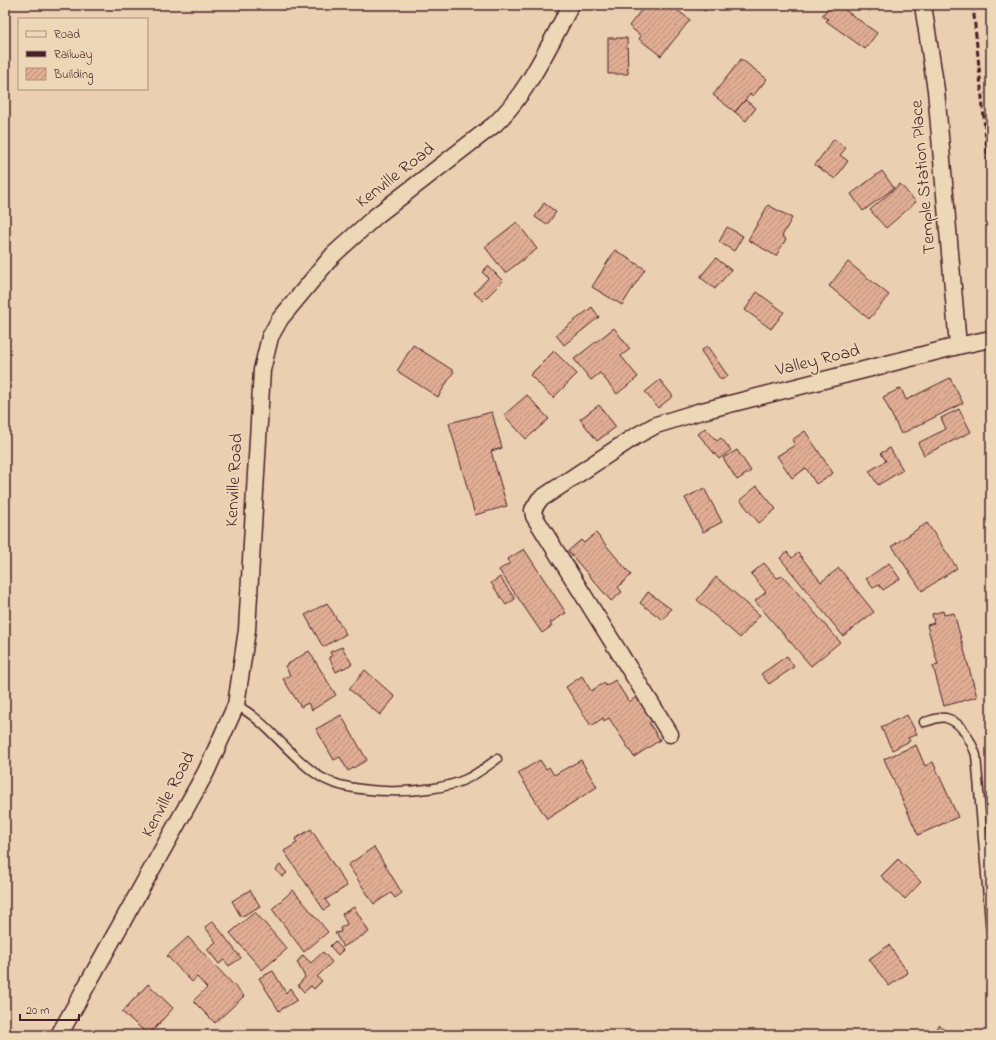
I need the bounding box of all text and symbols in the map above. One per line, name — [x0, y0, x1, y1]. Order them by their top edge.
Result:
legend — [18, 18, 148, 90]
text: Road — [54, 26, 80, 44]
text: Railway — [54, 46, 93, 65]
text: Building — [53, 66, 93, 85]
street label: Temple Station Place — [904, 98, 944, 255]
street label: Kenville Road — [351, 137, 441, 215]
street label: Valley Road — [772, 338, 863, 384]
street label: Kenville Road — [220, 433, 250, 527]
street label: Kenville Road — [136, 748, 202, 842]
scale bar — [20, 996, 79, 1022]
text: 20 m — [26, 1002, 49, 1020]

